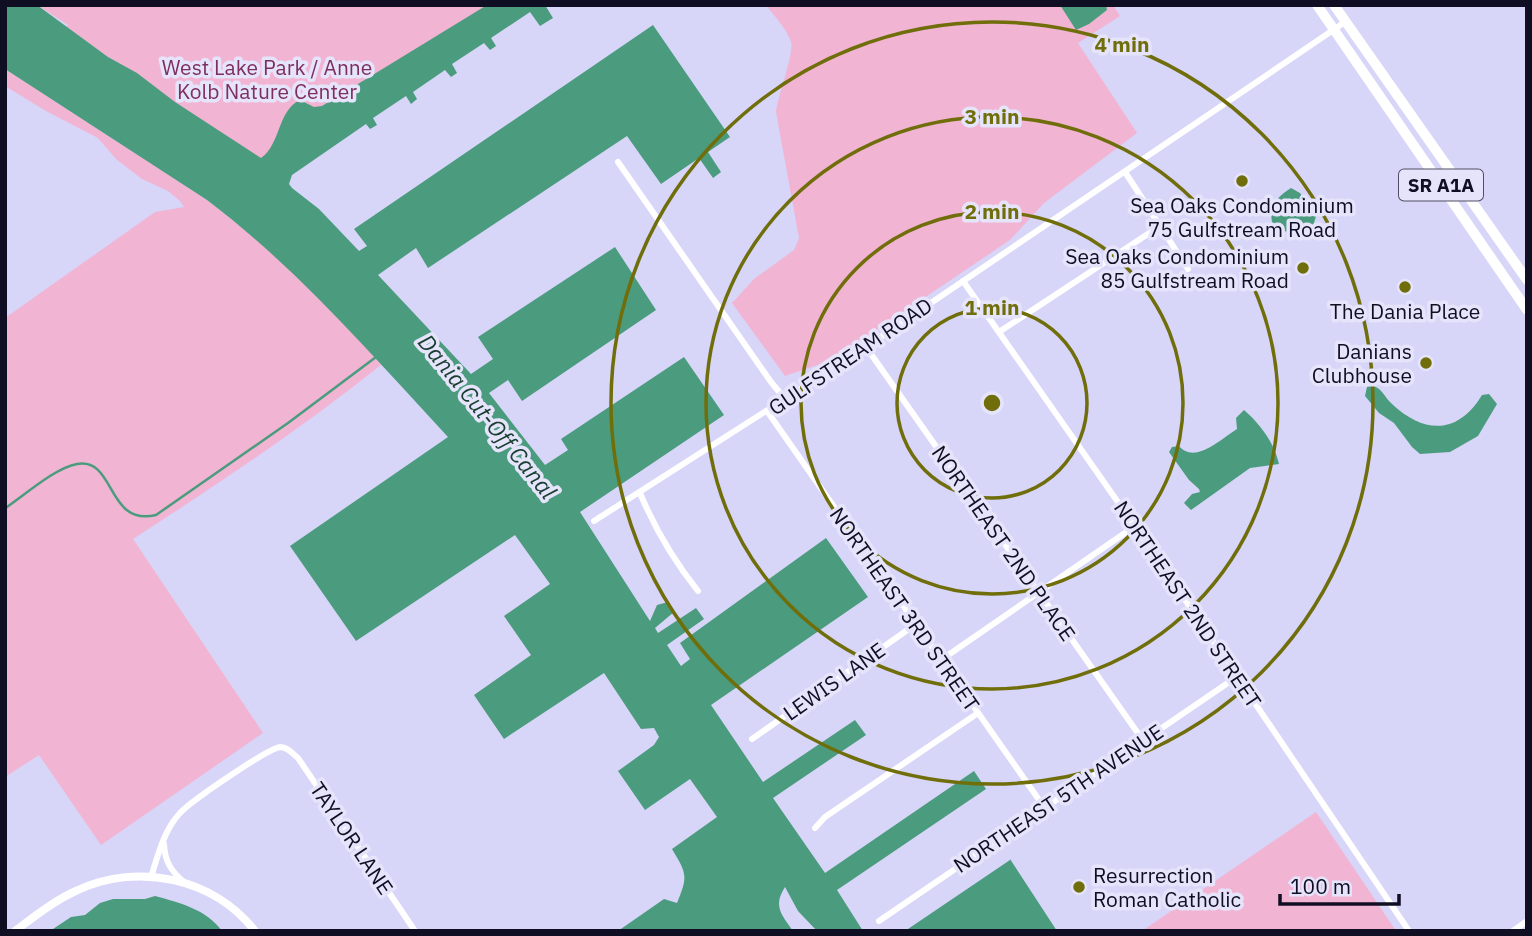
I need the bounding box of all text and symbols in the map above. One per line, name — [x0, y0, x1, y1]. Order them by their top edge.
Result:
text: 4 min — [1095, 30, 1149, 58]
park label: West Lake Park / Anne Kolb Nature Center — [162, 53, 372, 105]
text: 3 min — [965, 102, 1019, 130]
road number: SR A1A — [1399, 169, 1483, 200]
marker: Sea Oaks Condominium 75 Gulfstream Road — [1234, 173, 1250, 189]
place label: Sea Oaks Condominium 75 Gulfstream Road — [1130, 191, 1354, 243]
text: 2 min — [965, 197, 1019, 225]
place label: Sea Oaks Condominium 85 Gulfstream Road — [1065, 242, 1289, 294]
marker: Sea Oaks Condominium 85 Gulfstream Road — [1295, 260, 1311, 276]
marker: The Dania Place — [1397, 279, 1413, 295]
street label: GULFSTREAM ROAD — [763, 291, 937, 421]
text: 1 min — [965, 293, 1019, 321]
place label: The Dania Place — [1330, 297, 1480, 325]
water label: Dania Cut-Off Canal — [412, 327, 564, 505]
place label: Danians Clubhouse — [1312, 337, 1412, 389]
marker: Danians Clubhouse — [1418, 355, 1434, 371]
centre of rings — [980, 391, 1004, 415]
street label: NORTHEAST 2ND PLACE — [926, 440, 1082, 646]
street label: NORTHEAST 2ND STREET — [1108, 495, 1268, 713]
street label: NORTHEAST 3RD STREET — [824, 501, 986, 717]
street label: LEWIS LANE — [777, 636, 891, 726]
street label: NORTHEAST 5TH AVENUE — [948, 717, 1168, 879]
street label: TAYLOR LANE — [304, 776, 400, 900]
place label: Resurrection Roman Catholic — [1093, 861, 1241, 913]
scale bar — [1280, 862, 1399, 906]
text: 100 m — [1290, 872, 1351, 900]
marker: Resurrection Roman Catholic — [1071, 879, 1087, 895]

